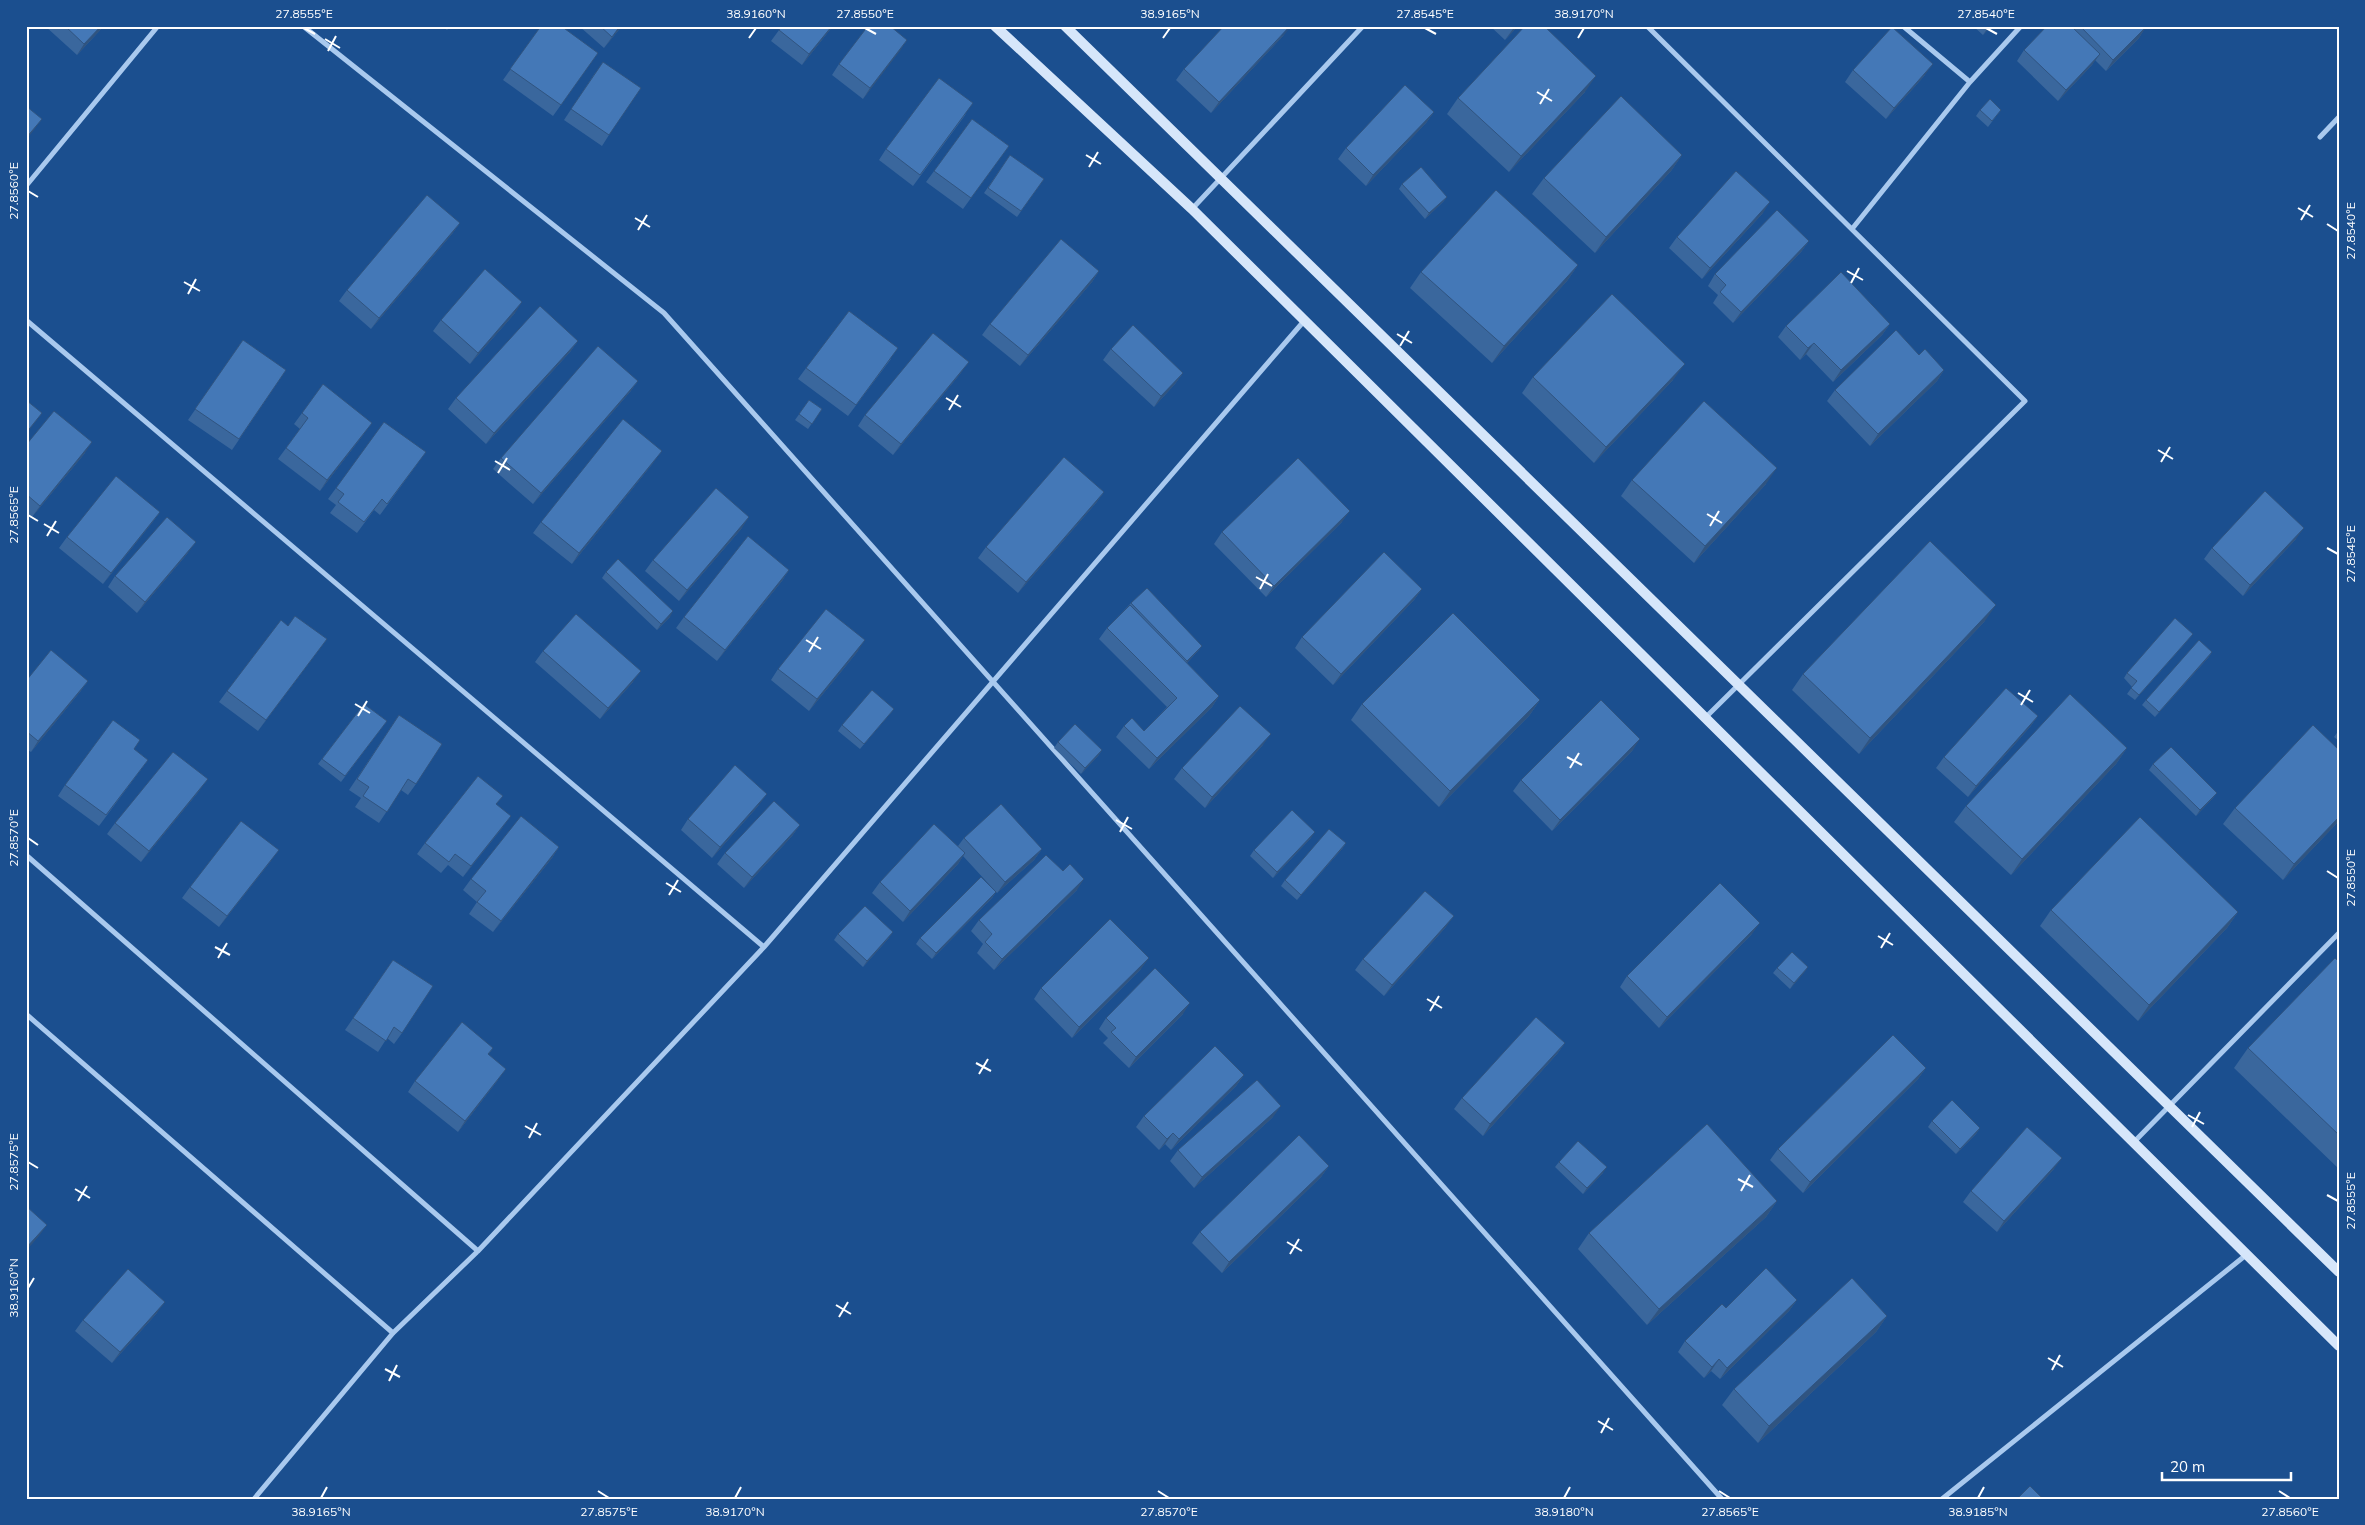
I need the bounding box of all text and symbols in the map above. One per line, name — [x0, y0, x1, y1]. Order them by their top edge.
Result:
text: 27.8555°E — [275, 6, 333, 21]
text: 38.9160°N — [726, 6, 786, 21]
text: 27.8550°E — [836, 6, 894, 21]
text: 38.9165°N — [1140, 6, 1200, 21]
text: 27.8545°E — [1396, 6, 1454, 21]
text: 38.9170°N — [1554, 6, 1614, 21]
text: 27.8540°E — [1957, 6, 2015, 21]
text: 27.8560°E — [6, 162, 21, 220]
text: 27.8540°E — [2343, 202, 2358, 260]
text: 27.8565°E — [6, 486, 21, 544]
text: 27.8545°E — [2343, 525, 2358, 583]
text: 27.8570°E — [6, 809, 21, 867]
text: 27.8550°E — [2343, 849, 2358, 907]
text: 27.8575°E — [6, 1133, 21, 1191]
text: 27.8555°E — [2343, 1172, 2358, 1230]
text: 38.9160°N — [6, 1258, 21, 1318]
scale bar — [2162, 1450, 2291, 1482]
text: 20 m — [2170, 1457, 2205, 1476]
text: 38.9165°N — [291, 1504, 351, 1519]
text: 27.8575°E — [580, 1504, 638, 1519]
text: 38.9170°N — [705, 1504, 765, 1519]
text: 27.8570°E — [1140, 1504, 1198, 1519]
text: 38.9180°N — [1534, 1504, 1594, 1519]
text: 27.8565°E — [1701, 1504, 1759, 1519]
text: 38.9185°N — [1948, 1504, 2008, 1519]
text: 27.8560°E — [2261, 1504, 2319, 1519]

